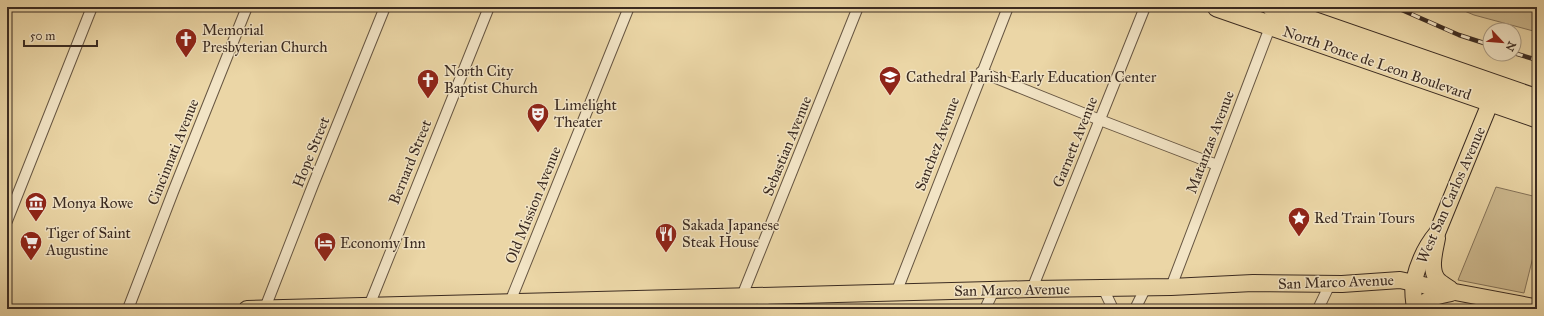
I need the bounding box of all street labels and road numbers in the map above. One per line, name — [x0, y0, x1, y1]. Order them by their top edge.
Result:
street label: North Ponce de Leon Boulevard — [1280, 22, 1474, 104]
street label: Matanzas Avenue — [1182, 88, 1238, 196]
street label: Sebastian Avenue — [759, 93, 815, 199]
street label: Sanchez Avenue — [911, 94, 963, 194]
street label: Garnett Avenue — [1049, 94, 1101, 190]
street label: Cincinnati Avenue — [143, 96, 203, 208]
street label: Hope Street — [289, 113, 334, 190]
street label: Bernard Street — [385, 116, 435, 207]
street label: West San Carlos Avenue — [1413, 124, 1489, 266]
street label: Old Mission Avenue — [501, 144, 565, 266]
street label: San Marco Avenue — [1278, 271, 1394, 293]
street label: San Marco Avenue — [954, 280, 1070, 300]

